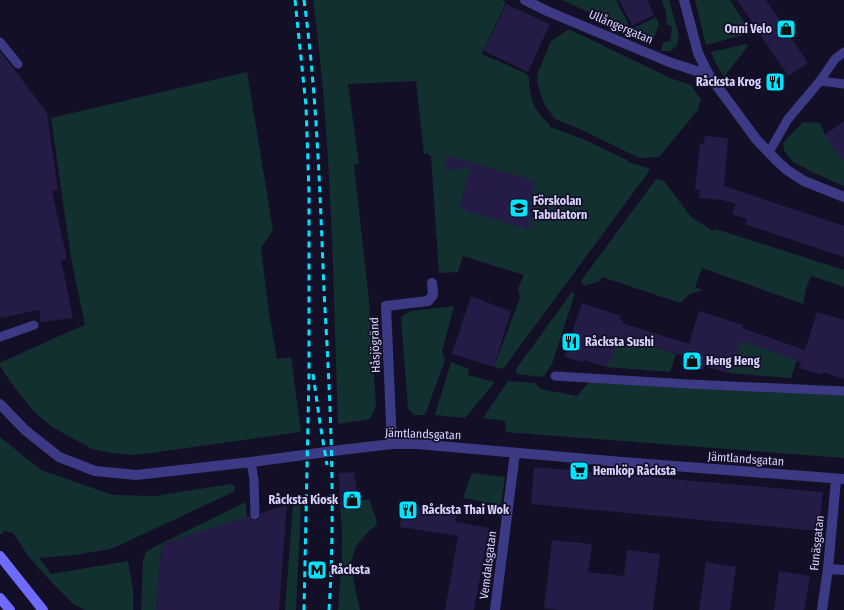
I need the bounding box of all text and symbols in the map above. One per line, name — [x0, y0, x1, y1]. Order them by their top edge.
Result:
street label: Ullångergatan — [587, 7, 655, 47]
shop icon: Onni Velo — [775, 18, 797, 40]
place label: Onni Velo — [725, 22, 773, 36]
restaurant icon: Råcksta Krog — [764, 71, 786, 93]
place label: Råcksta Krog — [696, 75, 761, 89]
place label: Förskolan Tabulatorn — [533, 194, 587, 222]
school or university icon: Förskolan Tabulatorn — [508, 197, 530, 219]
street label: Håsjögränd — [367, 317, 383, 373]
restaurant icon: Råcksta Sushi — [560, 331, 582, 353]
place label: Råcksta Sushi — [585, 335, 654, 349]
shop icon: Heng Heng — [681, 350, 703, 372]
place label: Heng Heng — [706, 354, 760, 368]
street label: Jämtlandsgatan — [385, 426, 461, 442]
street label: Jämtlandsgatan — [707, 449, 785, 469]
supermarket icon: Hemköp Råcksta — [568, 460, 590, 482]
place label: Hemköp Råcksta — [593, 464, 676, 478]
shop icon: Råcksta Kiosk — [341, 489, 363, 511]
place label: Råcksta Kiosk — [268, 493, 339, 507]
restaurant icon: Råcksta Thai Wok — [397, 499, 419, 521]
place label: Råcksta Thai Wok — [422, 503, 510, 517]
street label: Funäsgatan — [807, 515, 827, 571]
street label: Vemdalsgatan — [477, 530, 499, 600]
metro station icon: Råcksta — [306, 559, 328, 581]
place label: Råcksta — [331, 563, 370, 577]

